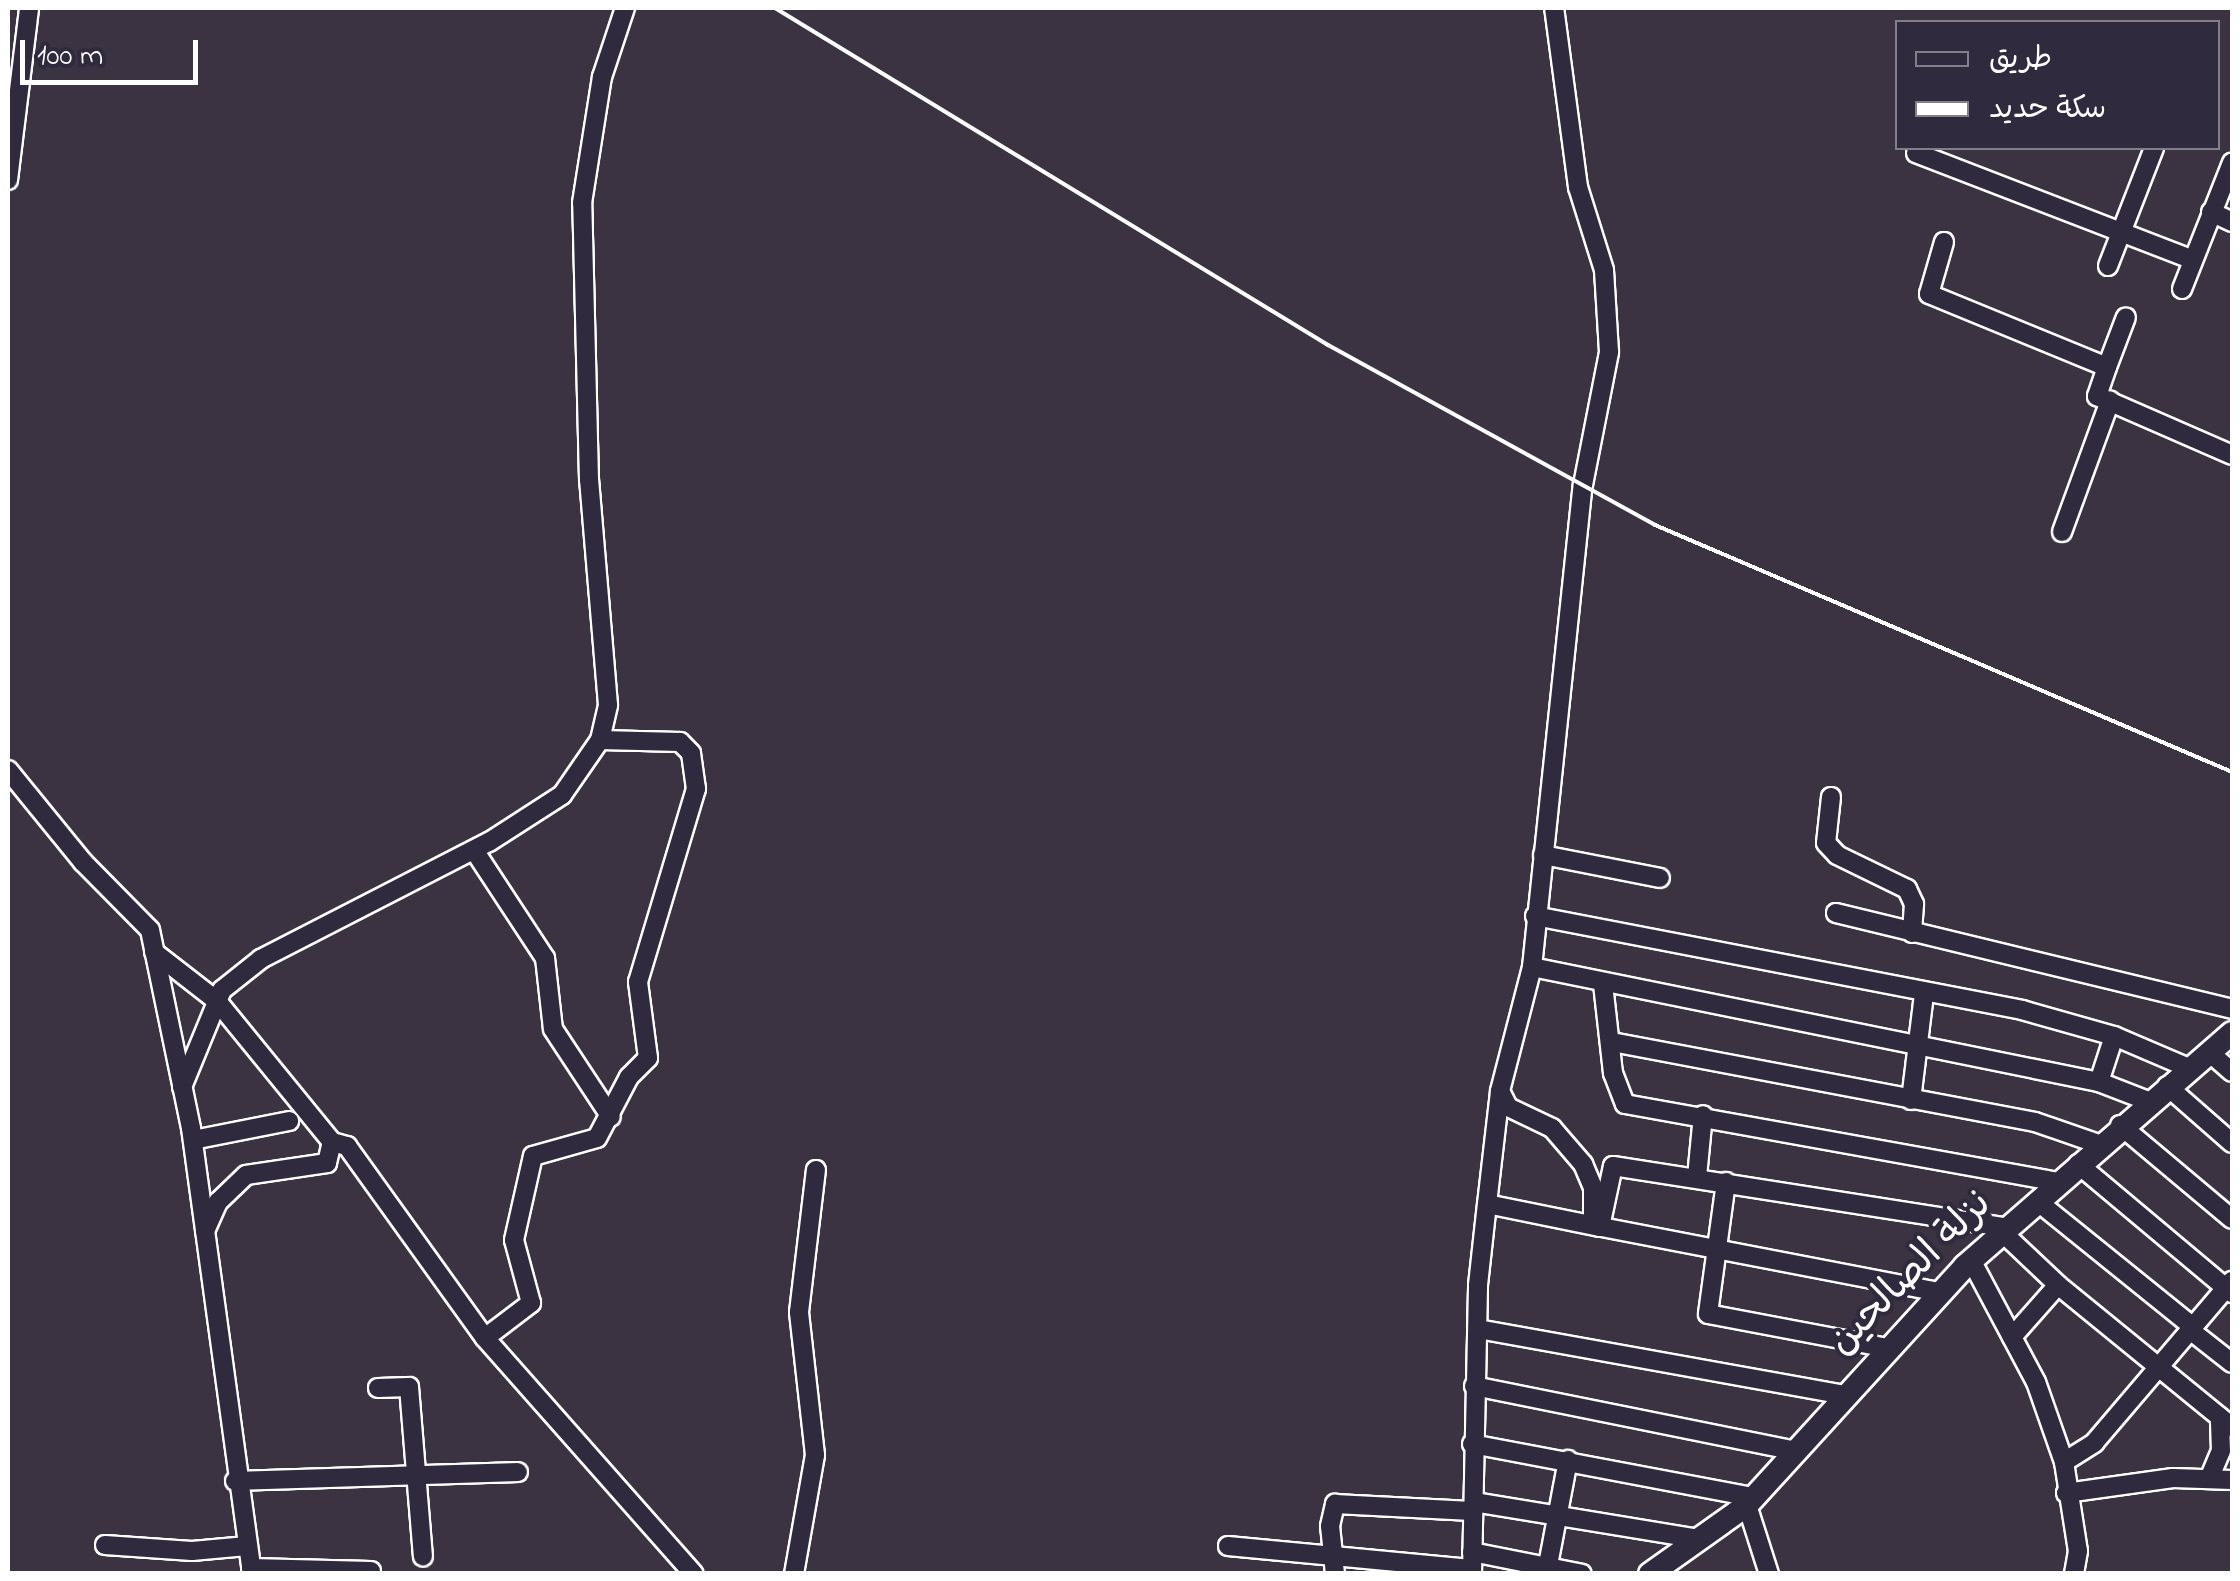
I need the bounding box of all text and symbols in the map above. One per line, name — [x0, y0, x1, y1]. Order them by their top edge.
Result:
scale bar — [25, 20, 202, 82]
legend — [1895, 20, 2220, 150]
text: 100 m — [37, 35, 103, 79]
text: طريق — [1989, 38, 2052, 82]
text: سكة حديد — [1989, 88, 2106, 132]
street label: نزلة الصالحين — [1819, 1182, 2003, 1366]

